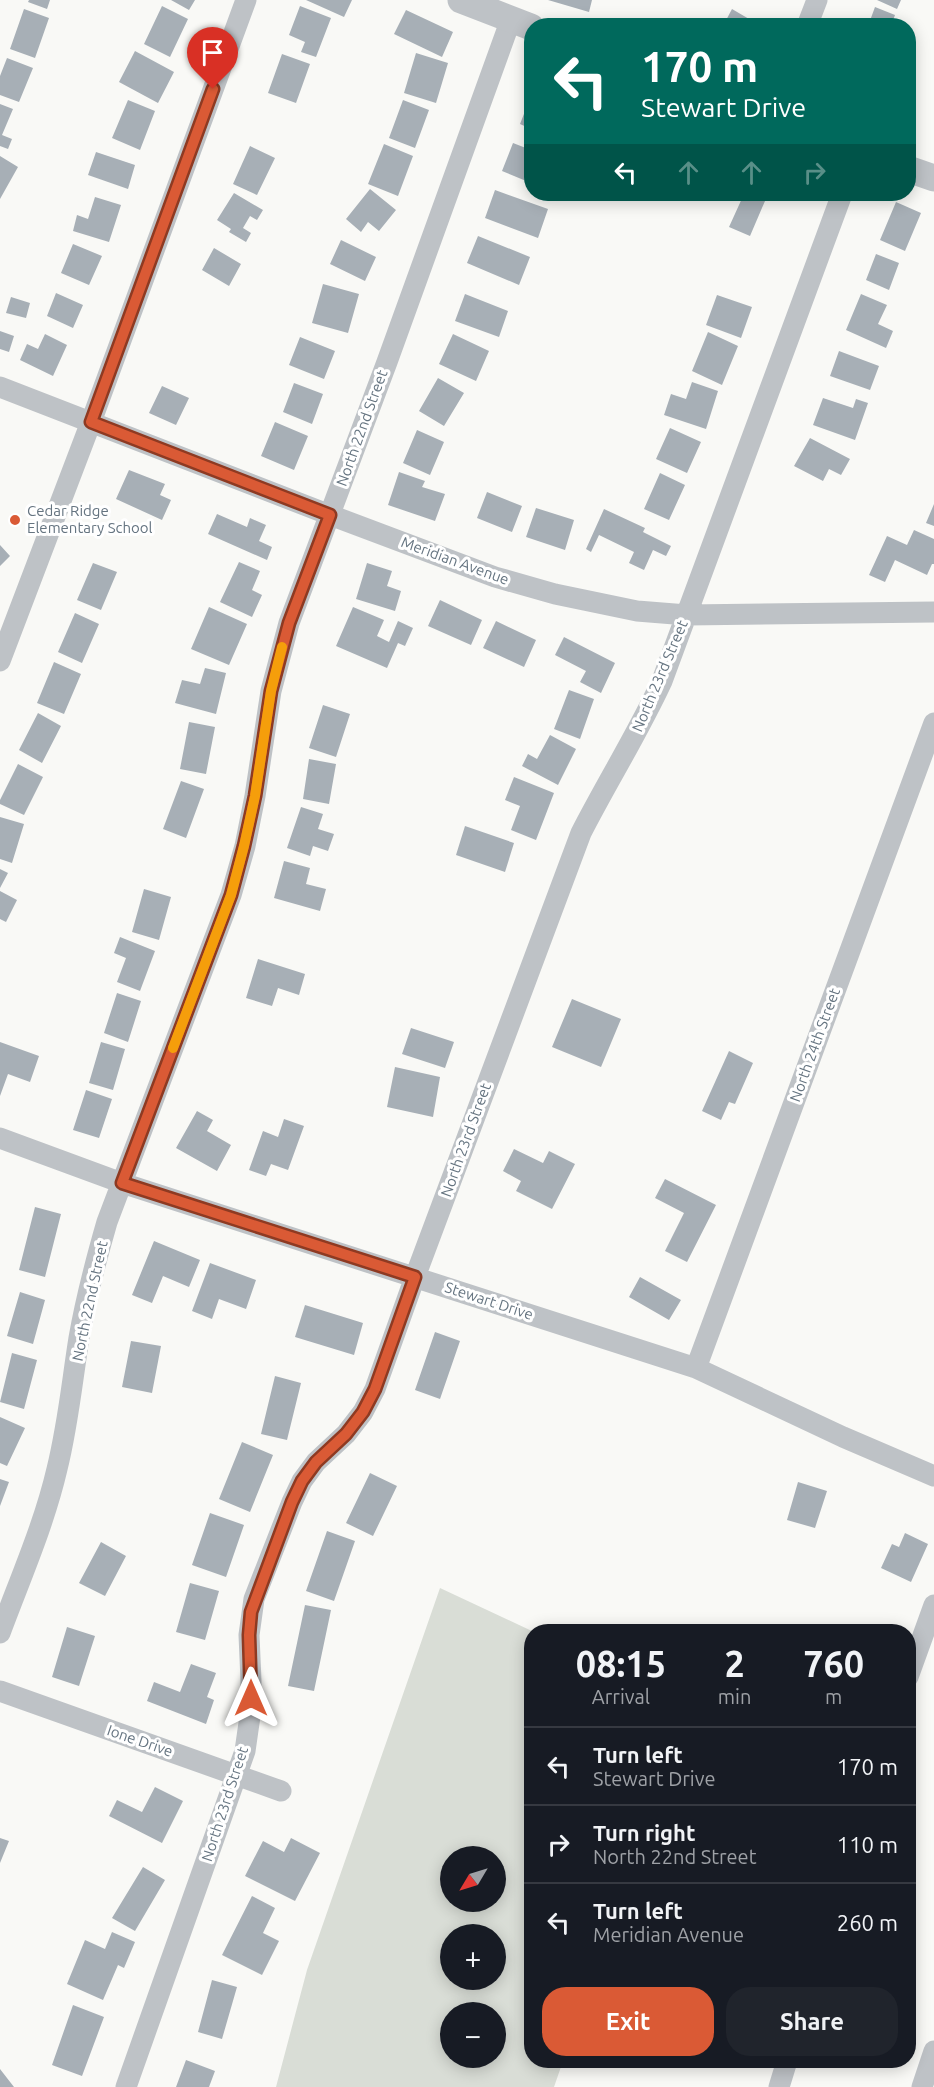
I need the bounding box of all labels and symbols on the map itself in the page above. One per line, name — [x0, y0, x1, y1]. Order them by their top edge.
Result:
pin — [187, 27, 238, 89]
street label: North 22nd Street — [333, 367, 391, 488]
place label: Cedar Ridge Elementary School — [27, 502, 153, 536]
marker: Cedar Ridge Elementary School — [8, 513, 22, 527]
street label: Meridian Avenue — [399, 533, 511, 588]
street label: North 23rd Street — [628, 617, 691, 734]
street label: North 24th Street — [786, 986, 843, 1104]
street label: North 23rd Street — [437, 1081, 494, 1199]
street label: North 22nd Street — [68, 1239, 111, 1363]
street label: Stewart Drive — [443, 1278, 535, 1323]
position arrow — [219, 1666, 283, 1730]
street label: Ione Drive — [105, 1721, 175, 1760]
street label: North 23rd Street — [198, 1744, 251, 1863]
north arrow — [440, 1846, 506, 1912]

